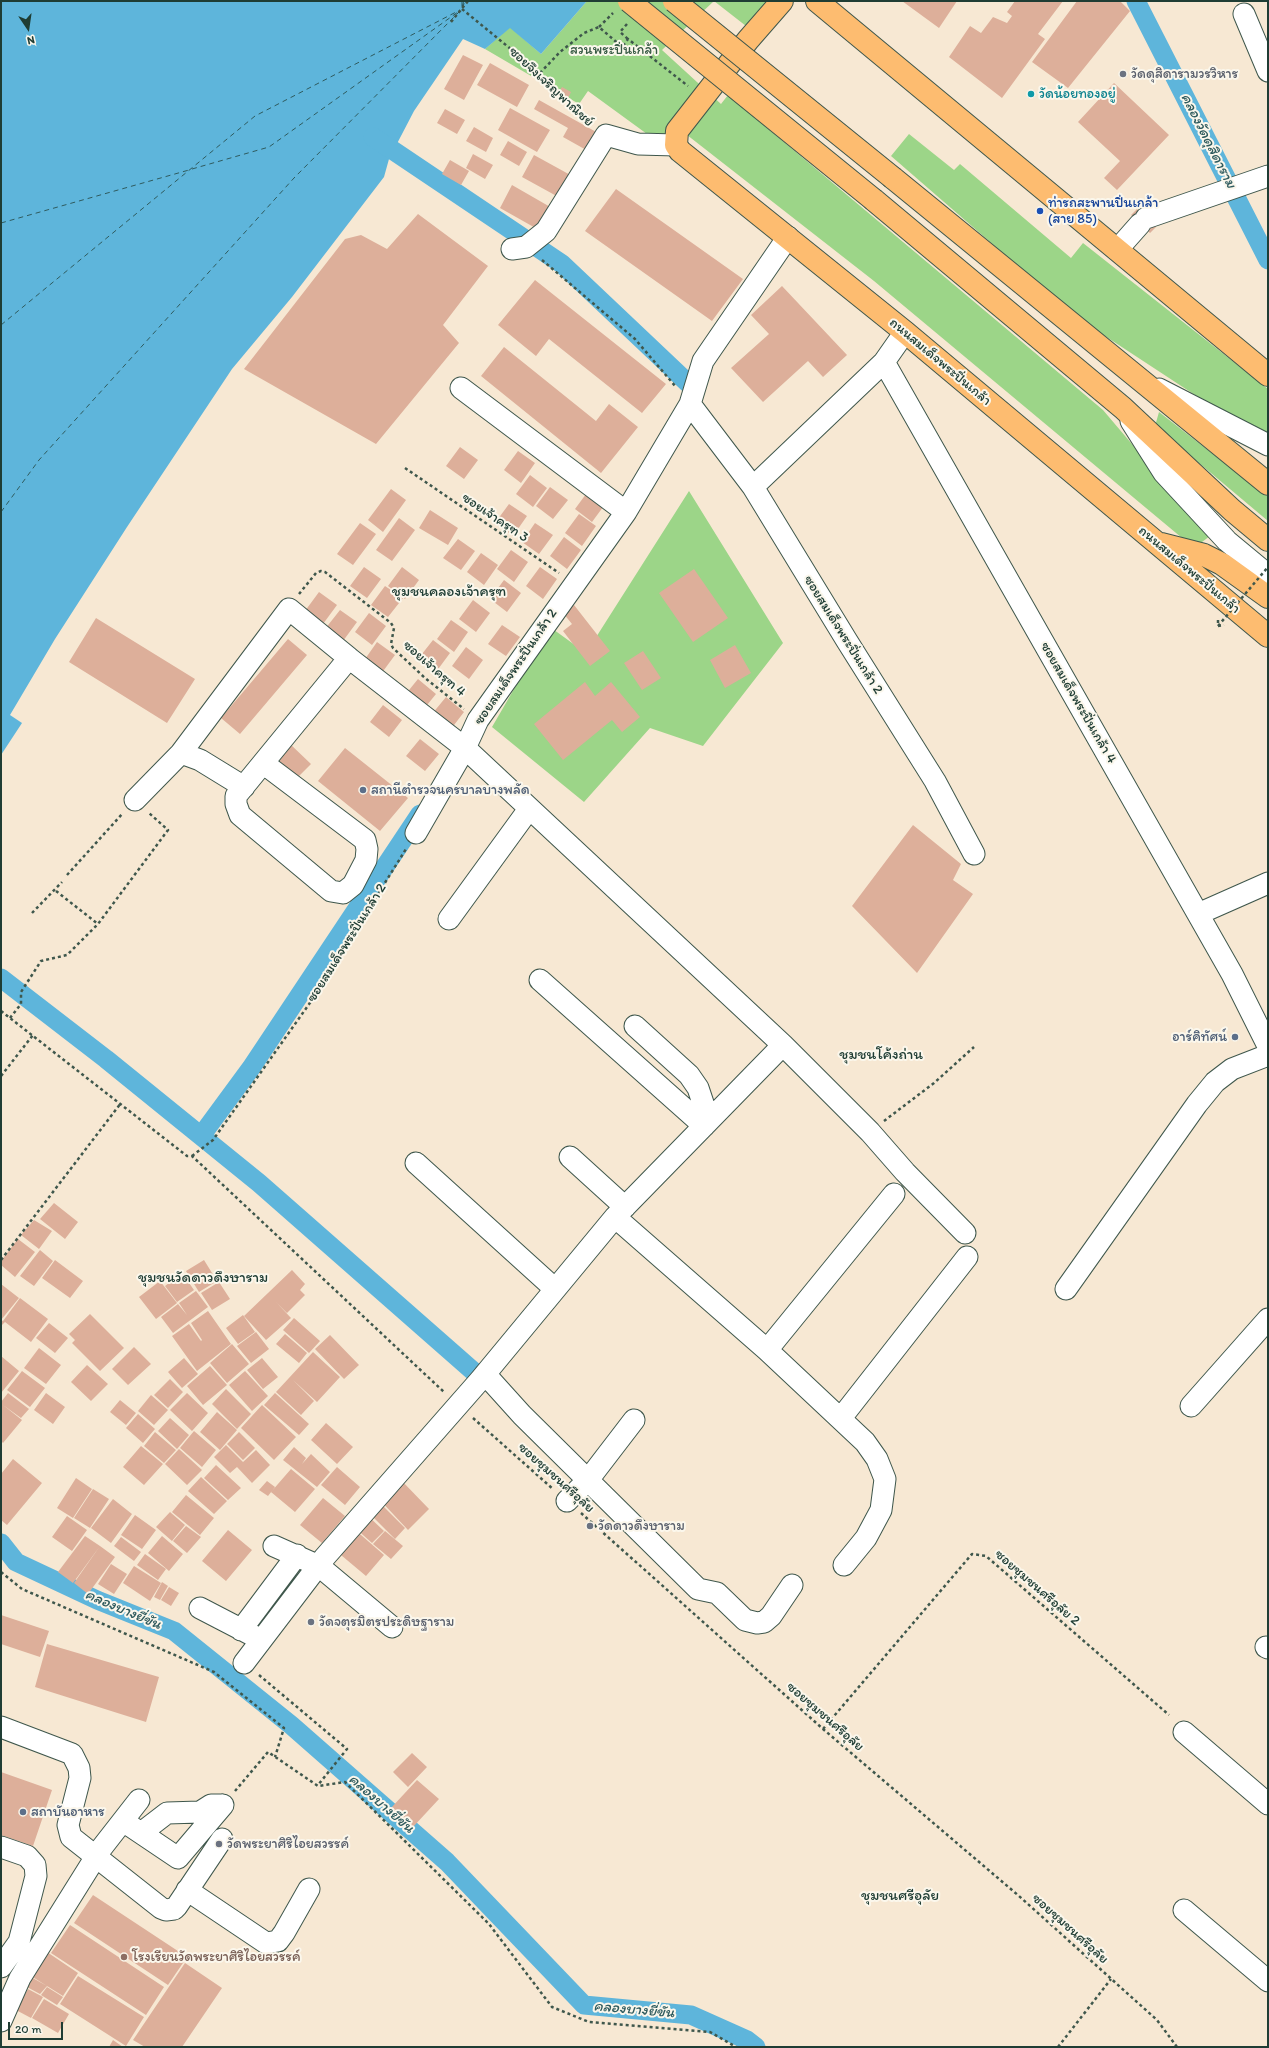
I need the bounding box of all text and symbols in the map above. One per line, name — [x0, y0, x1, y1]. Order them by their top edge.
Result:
north arrow — [8, 8, 48, 48]
text: N — [26, 33, 36, 47]
park label: สวนพระปิ่นเกล้า — [570, 42, 658, 58]
street label: ซอยจึงเจริญพาณิชย์ — [505, 43, 597, 131]
place label: วัดดุสิดารามวรวิหาร — [1131, 66, 1238, 82]
marker: วัดดุสิดารามวรวิหาร — [1118, 69, 1128, 79]
place label: วัดน้อยทองอยู่ — [1039, 86, 1116, 102]
marker: วัดน้อยทองอยู่ — [1026, 89, 1036, 99]
water label: คลองวัดดุสิดาราม — [1176, 90, 1240, 192]
place label: ท่ารถสะพานปิ่นเกล้า (สาย 85) — [1048, 195, 1158, 228]
marker: ท่ารถสะพานปิ่นเกล้า (สาย 85) — [1035, 206, 1045, 216]
street label: ถนนสมเด็จพระปิ่นเกล้า — [886, 315, 994, 409]
street label: ซอยเจ้าครุฑ 3 — [458, 490, 532, 546]
street label: ถนนสมเด็จพระปิ่นเกล้า — [1135, 523, 1243, 617]
street label: ซอยสมเด็จพระปิ่นเกล้า 2 — [800, 573, 886, 697]
district label: ชุมชนคลองเจ้าครุฑ — [392, 583, 506, 601]
street label: ซอยสมเด็จพระปิ่นเกล้า 2 — [471, 606, 561, 728]
street label: ซอยเจ้าครุฑ 4 — [399, 637, 469, 701]
street label: ซอยสมเด็จพระปิ่นเกล้า 4 — [1036, 639, 1120, 767]
place label: สถานีตำรวจนครบาลบางพลัด — [371, 782, 530, 798]
marker: สถานีตำรวจนครบาลบางพลัด — [358, 785, 368, 795]
street label: ซอยสมเด็จพระปิ่นเกล้า 2 — [304, 881, 390, 1005]
place label: อาร์คิทัศน์ — [1172, 1029, 1227, 1045]
marker: อาร์คิทัศน์ — [1230, 1032, 1240, 1042]
district label: ชุมชนโค้งถ่าน — [839, 1046, 923, 1064]
district label: ชุมชนวัดดาวดึงษาราม — [138, 1269, 268, 1287]
street label: ซอยชุมชนศรีอุลัย — [514, 1439, 598, 1517]
place label: วัดดาวดึงษาราม — [598, 1518, 685, 1534]
marker: วัดดาวดึงษาราม — [585, 1521, 595, 1531]
street label: ซอยชุมชนศรีอุลัย 2 — [991, 1546, 1083, 1630]
water label: คลองบางยี่ขัน — [82, 1586, 164, 1634]
place label: วัดจตุรมิตรประดิษฐาราม — [319, 1614, 454, 1630]
marker: วัดจตุรมิตรประดิษฐาราม — [306, 1617, 316, 1627]
street label: ซอยชุมชนศรีอุลัย — [783, 1679, 867, 1755]
water label: คลองบางยี่ขัน — [345, 1771, 417, 1837]
place label: สถาบันอาหาร — [31, 1804, 105, 1820]
marker: สถาบันอาหาร — [18, 1807, 28, 1817]
place label: วัดพระยาศิริไอยสวรรค์ — [227, 1836, 349, 1852]
marker: วัดพระยาศิริไอยสวรรค์ — [214, 1839, 224, 1849]
district label: ชุมชนศรีอุลัย — [861, 1887, 939, 1905]
street label: ซอยชุมชนศรีอุลัย — [1028, 1890, 1112, 1968]
place label: โรงเรียนวัดพระยาศิริไอยสวรรค์ — [132, 1949, 301, 1965]
marker: โรงเรียนวัดพระยาศิริไอยสวรรค์ — [119, 1952, 129, 1962]
water label: คลองบางยี่ขัน — [593, 1998, 675, 2022]
scale bar — [10, 2014, 65, 2040]
text: 20 m — [15, 2022, 42, 2036]

